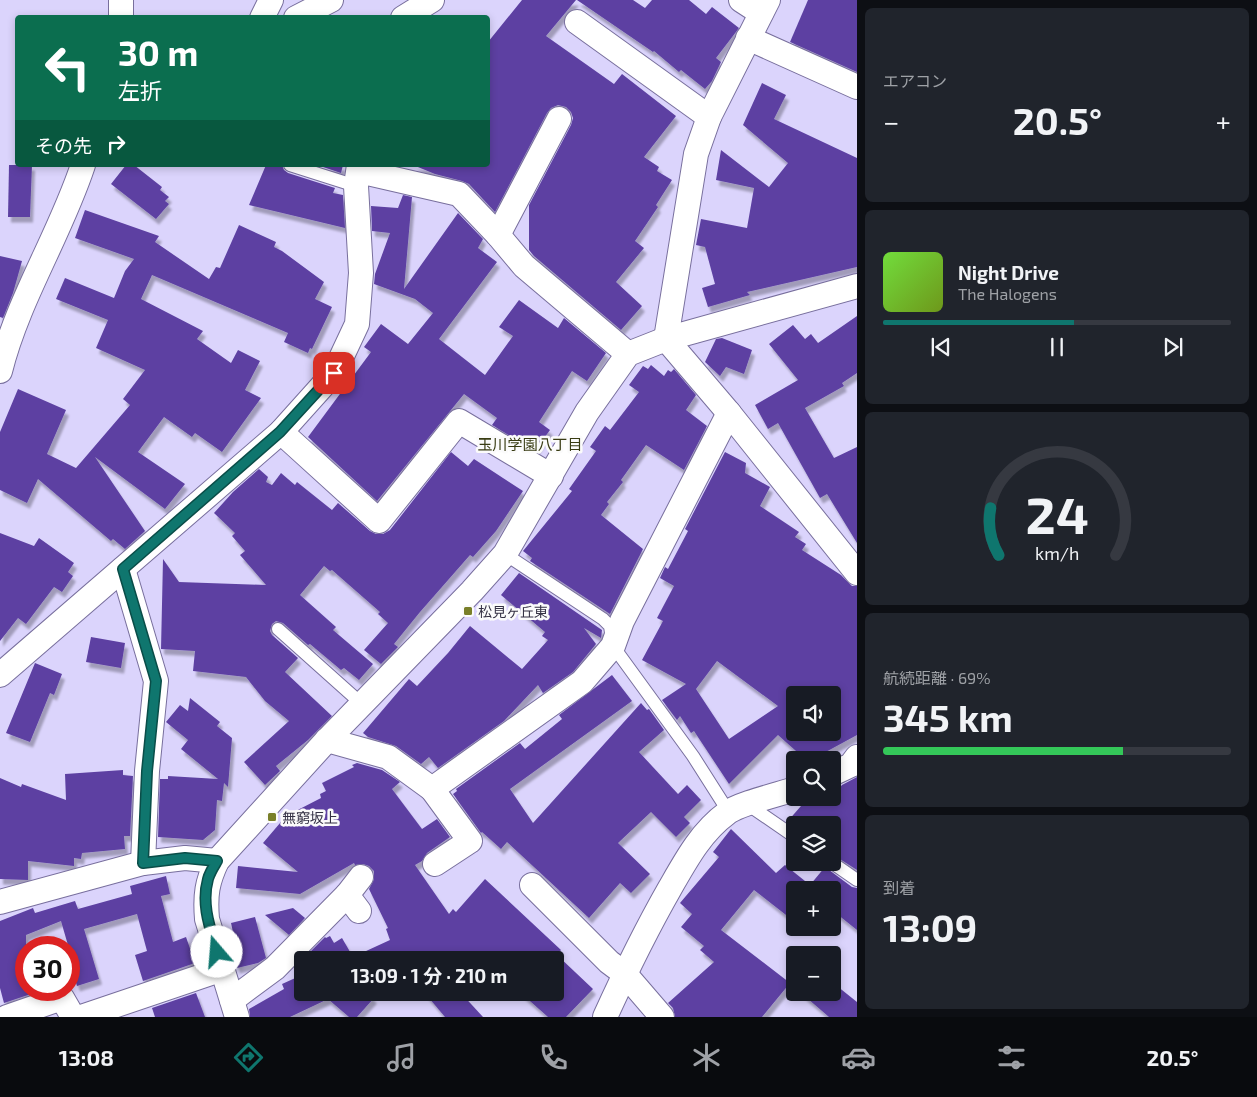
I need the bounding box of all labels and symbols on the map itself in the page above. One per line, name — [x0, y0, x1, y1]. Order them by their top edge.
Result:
pin — [313, 352, 355, 394]
district label: 玉川学園八丁目 — [477, 435, 583, 453]
place label: 松見ヶ丘東 — [478, 603, 548, 620]
marker: 松見ヶ丘東 — [462, 605, 474, 617]
place label: 無窮坂上 — [282, 809, 338, 826]
marker: 無窮坂上 — [266, 811, 278, 823]
position arrow — [190, 925, 242, 977]
speed limit sign: 30 — [15, 936, 80, 1001]

